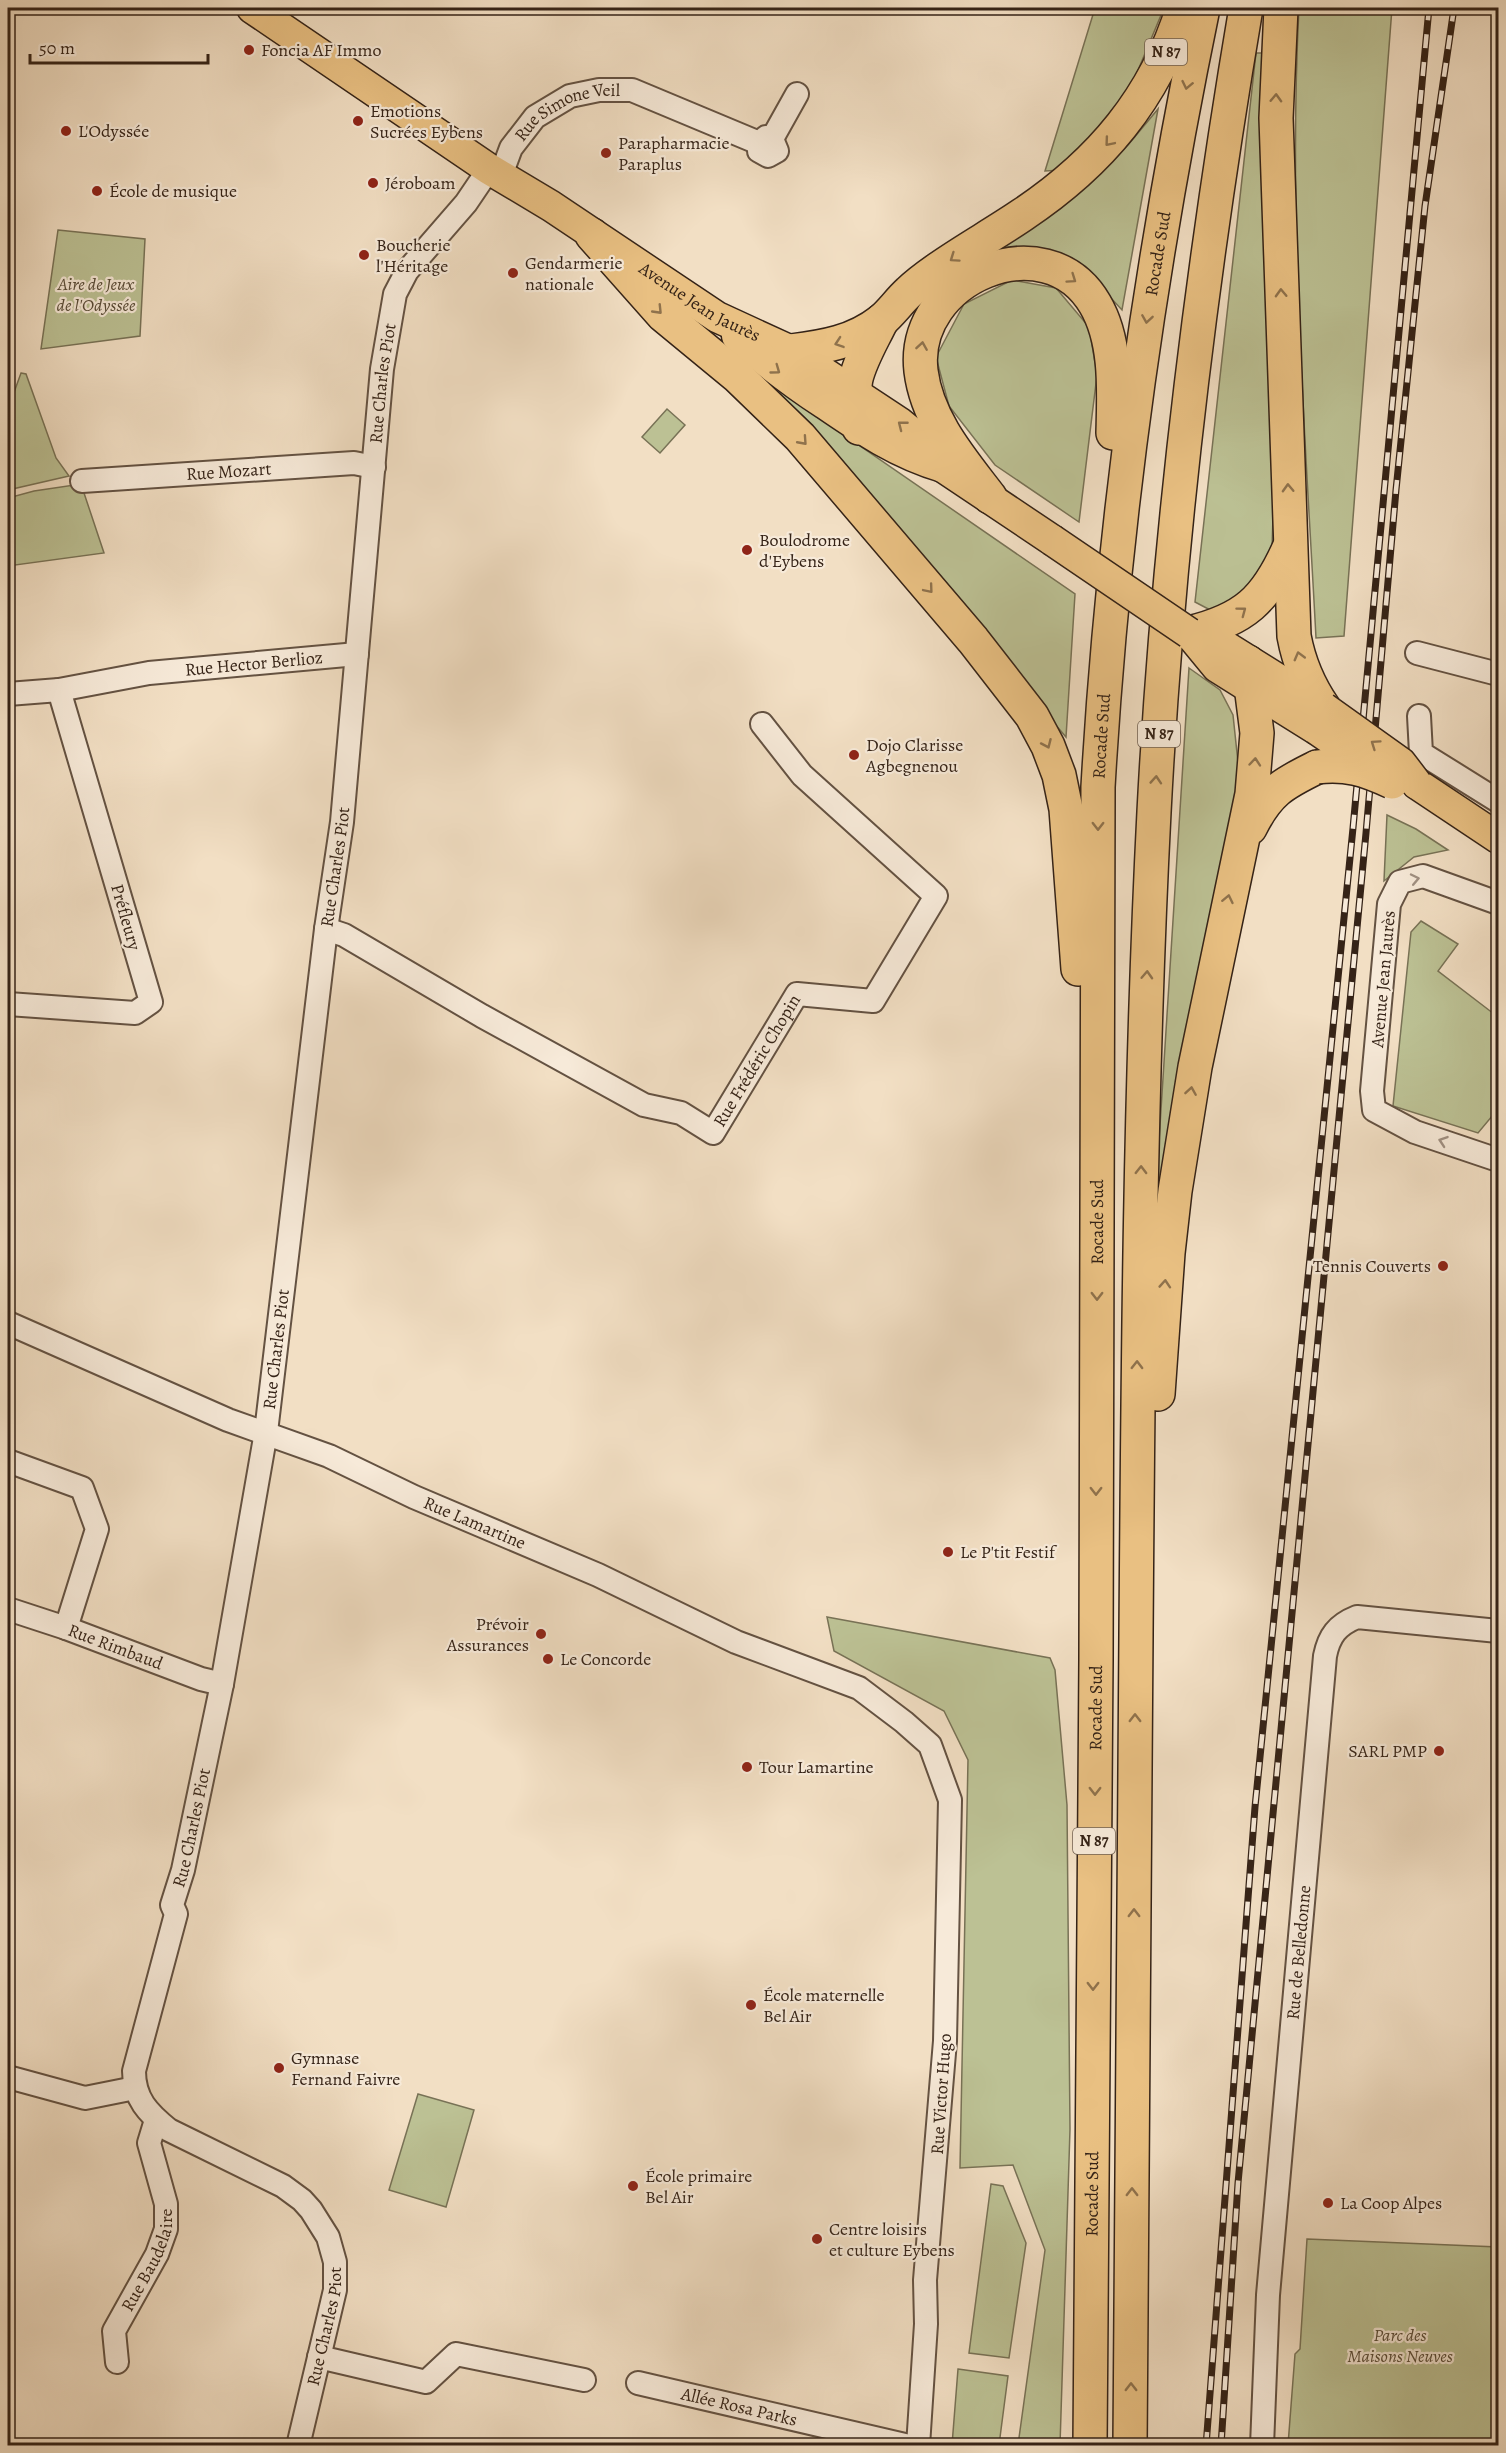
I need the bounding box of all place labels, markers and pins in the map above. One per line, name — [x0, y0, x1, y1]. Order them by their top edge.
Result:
place label: Foncia AF Immo — [261, 38, 381, 62]
marker: Foncia AF Immo — [242, 43, 256, 57]
place label: Emotions Sucrées Eybens — [370, 99, 483, 144]
marker: Emotions Sucrées Eybens — [351, 114, 365, 128]
place label: L'Odyssée — [78, 119, 149, 143]
marker: L'Odyssée — [59, 124, 73, 138]
place label: Parapharmacie Paraplus — [618, 131, 730, 176]
marker: Parapharmacie Paraplus — [599, 146, 613, 160]
place label: Jéroboam — [385, 171, 455, 195]
marker: Jéroboam — [366, 176, 380, 190]
place label: École de musique — [109, 179, 237, 203]
marker: École de musique — [90, 184, 104, 198]
place label: Boucherie l'Héritage — [376, 233, 451, 278]
marker: Boucherie l'Héritage — [357, 248, 371, 262]
place label: Gendarmerie nationale — [525, 251, 623, 296]
marker: Gendarmerie nationale — [506, 266, 520, 280]
place label: Boulodrome d'Eybens — [759, 528, 850, 573]
marker: Boulodrome d'Eybens — [740, 543, 754, 557]
place label: Dojo Clarisse Agbegnenou — [865, 733, 963, 778]
marker: Dojo Clarisse Agbegnenou — [847, 748, 861, 762]
place label: Tennis Couverts — [1313, 1254, 1431, 1278]
marker: Tennis Couverts — [1436, 1259, 1450, 1273]
place label: Le P'tit Festif — [960, 1540, 1058, 1564]
marker: Le P'tit Festif — [941, 1545, 955, 1559]
place label: Prévoir Assurances — [446, 1612, 529, 1657]
marker: Prévoir Assurances — [534, 1627, 548, 1641]
place label: Le Concorde — [560, 1647, 651, 1671]
marker: Le Concorde — [541, 1652, 555, 1666]
place label: SARL PMP — [1348, 1739, 1427, 1763]
marker: SARL PMP — [1432, 1744, 1446, 1758]
place label: Tour Lamartine — [759, 1755, 874, 1779]
marker: Tour Lamartine — [740, 1760, 754, 1774]
place label: École maternelle Bel Air — [763, 1983, 885, 2028]
marker: École maternelle Bel Air — [744, 1998, 758, 2012]
place label: Gymnase Fernand Faivre — [291, 2046, 400, 2091]
marker: Gymnase Fernand Faivre — [272, 2061, 286, 2075]
place label: École primaire Bel Air — [645, 2164, 752, 2209]
marker: École primaire Bel Air — [626, 2179, 640, 2193]
place label: La Coop Alpes — [1340, 2191, 1442, 2215]
marker: La Coop Alpes — [1321, 2196, 1335, 2210]
place label: Centre loisirs et culture Eybens — [829, 2217, 955, 2262]
marker: Centre loisirs et culture Eybens — [810, 2232, 824, 2246]

